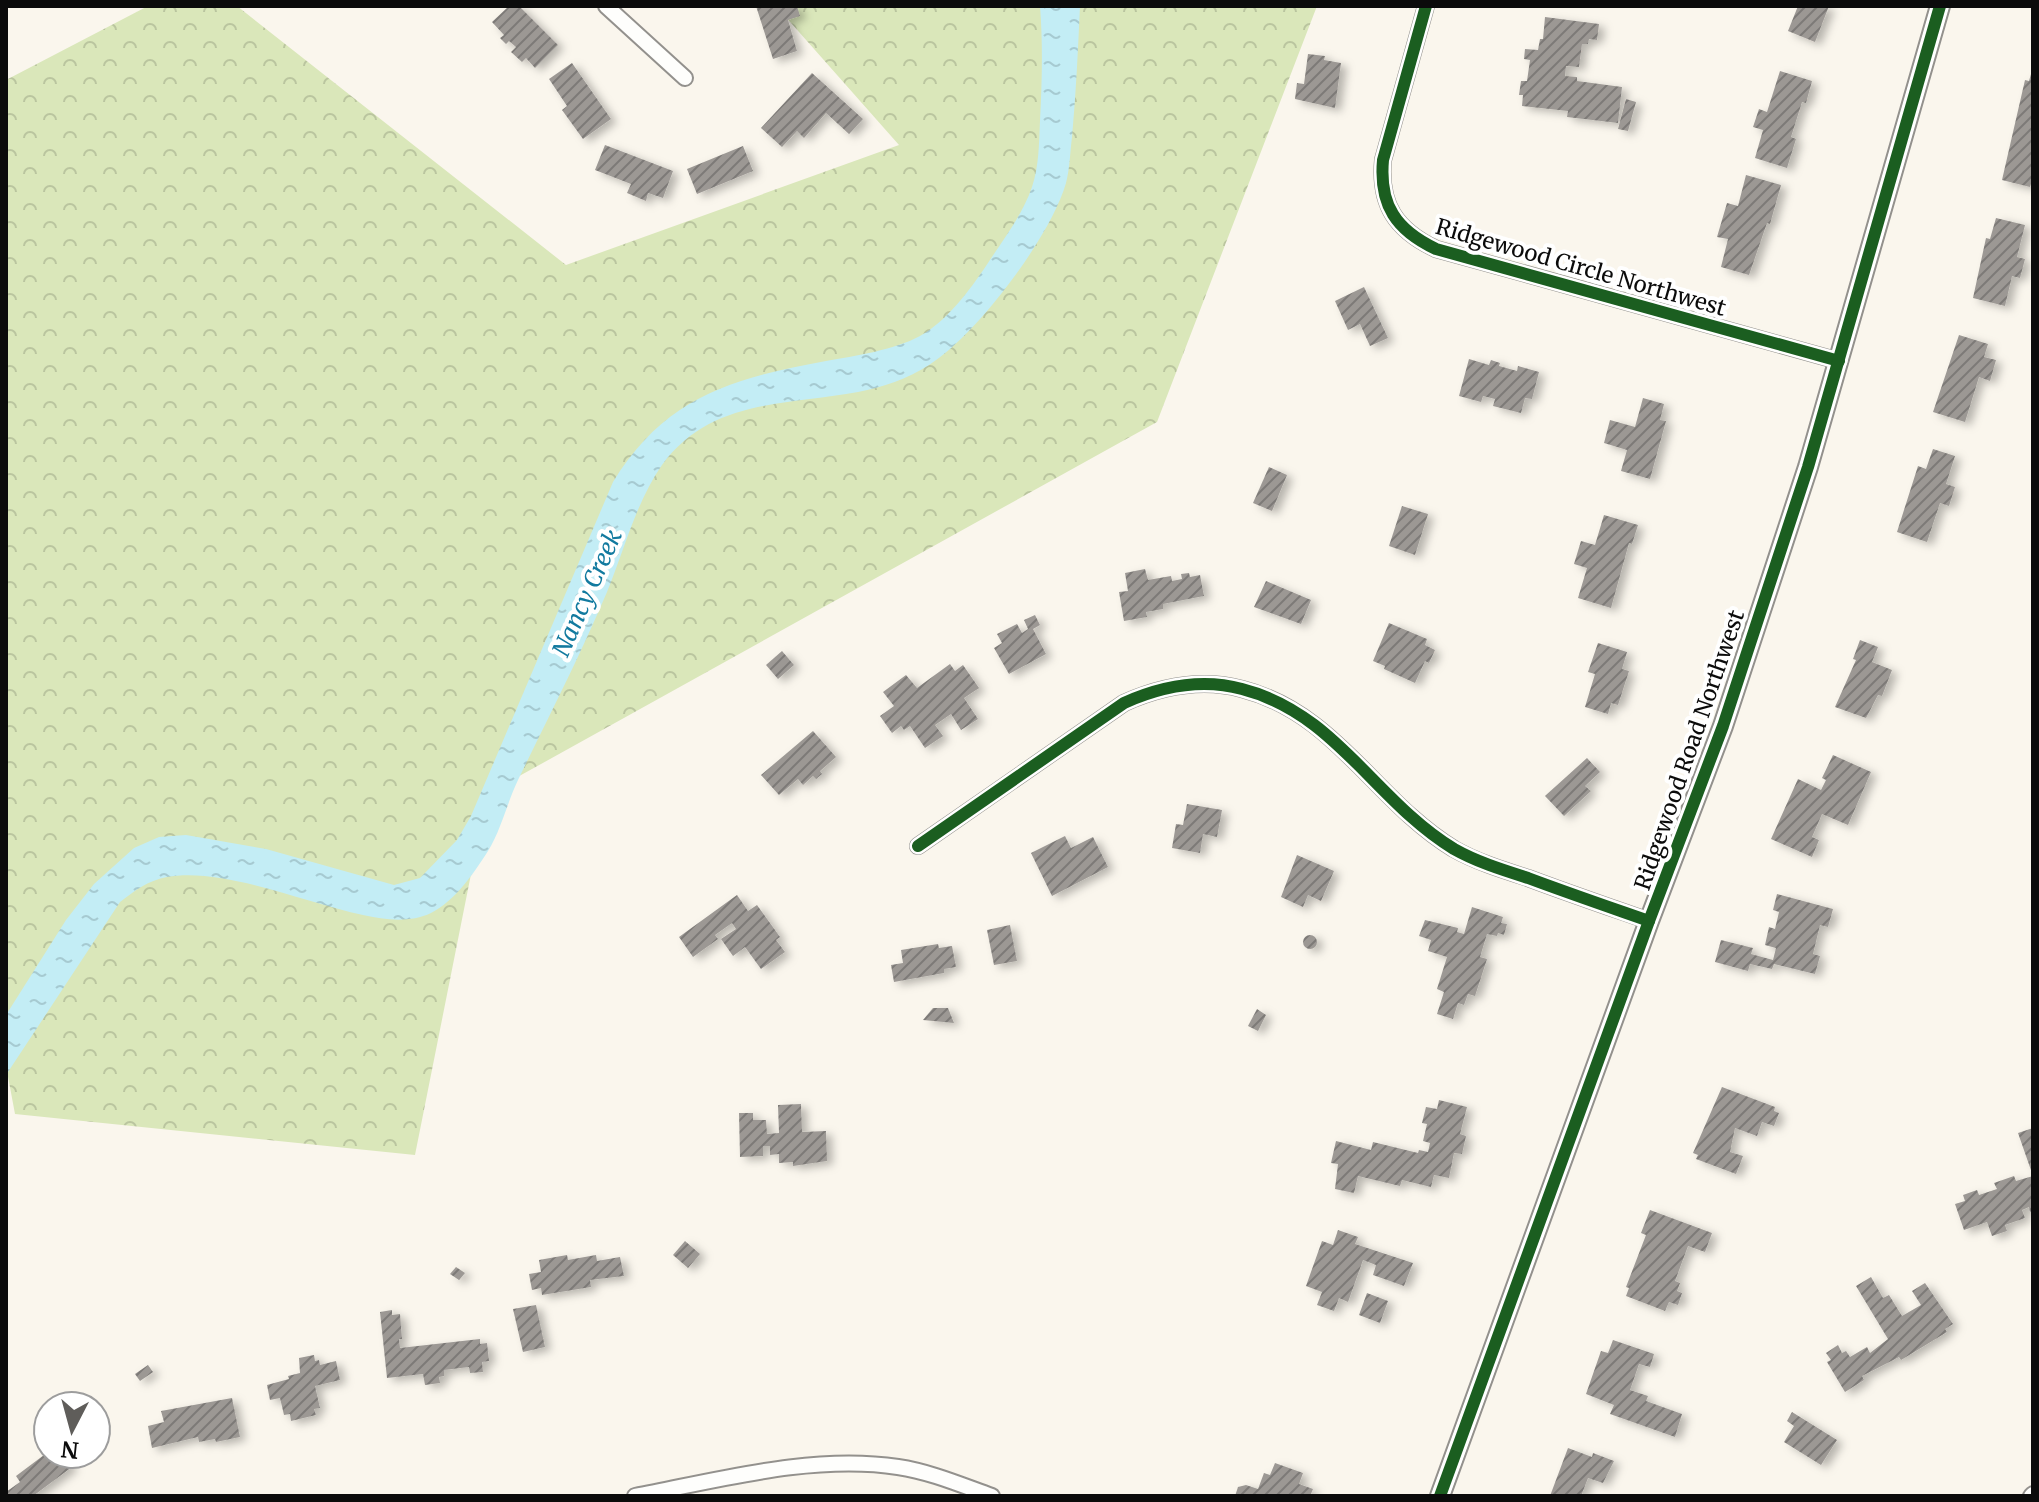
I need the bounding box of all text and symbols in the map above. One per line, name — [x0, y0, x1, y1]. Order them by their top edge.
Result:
street label: Ridgewood Circle Northwest — [1433, 212, 1730, 322]
water label: Nancy Creek — [545, 525, 629, 661]
street label: Ridgewood Road Northwest — [1628, 606, 1750, 894]
north arrow — [32, 1390, 112, 1470]
text: N — [59, 1435, 80, 1465]

